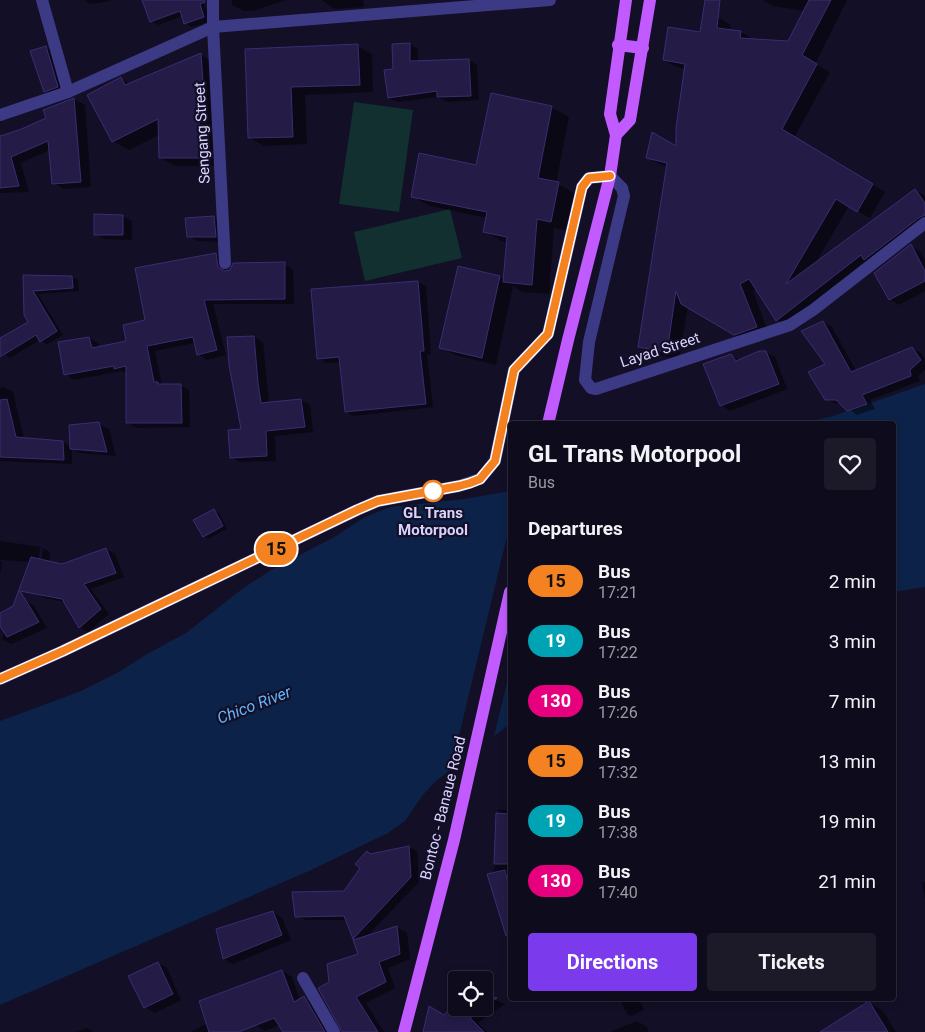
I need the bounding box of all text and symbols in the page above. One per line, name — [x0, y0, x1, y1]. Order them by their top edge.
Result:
street label: Sengang Street — [190, 82, 214, 184]
street label: Layad Street — [618, 329, 702, 371]
button: heart — [824, 438, 876, 490]
text: GL Trans Motorpool — [528, 440, 741, 468]
text: Bus — [528, 473, 555, 492]
marker: GL Trans Motorpool — [422, 480, 444, 502]
place label: GL Trans Motorpool — [398, 504, 468, 539]
text: Departures — [528, 517, 623, 540]
line badge: 15 — [254, 533, 298, 565]
text: 15 — [266, 538, 286, 559]
text: Bus — [598, 560, 631, 583]
text: 15 — [545, 570, 566, 591]
text: 2 min — [829, 570, 876, 593]
text: 17:21 — [598, 583, 638, 602]
text: Bus — [598, 620, 631, 643]
text: 19 — [545, 630, 566, 651]
text: 3 min — [829, 630, 876, 653]
text: 17:22 — [598, 643, 638, 662]
text: Bus — [598, 680, 631, 703]
water label: Chico River — [214, 682, 294, 728]
text: 130 — [540, 690, 571, 711]
text: 7 min — [829, 690, 876, 713]
text: 17:26 — [598, 703, 638, 722]
street label: Bontoc - Banaue Road — [416, 734, 470, 882]
text: Bus — [598, 740, 631, 763]
text: 15 — [545, 750, 566, 771]
text: 13 min — [818, 750, 876, 773]
text: 17:32 — [598, 763, 638, 782]
text: Bus — [598, 800, 631, 823]
text: 19 — [545, 810, 566, 831]
text: 19 min — [818, 810, 876, 833]
text: 17:38 — [598, 823, 638, 842]
text: Bus — [598, 860, 631, 883]
text: 130 — [540, 870, 571, 891]
text: 21 min — [818, 870, 876, 893]
text: 17:40 — [598, 883, 638, 902]
button: Directions — [528, 933, 697, 991]
button: Tickets — [707, 933, 876, 991]
map controls — [448, 971, 493, 1016]
button: locate — [448, 971, 493, 1016]

